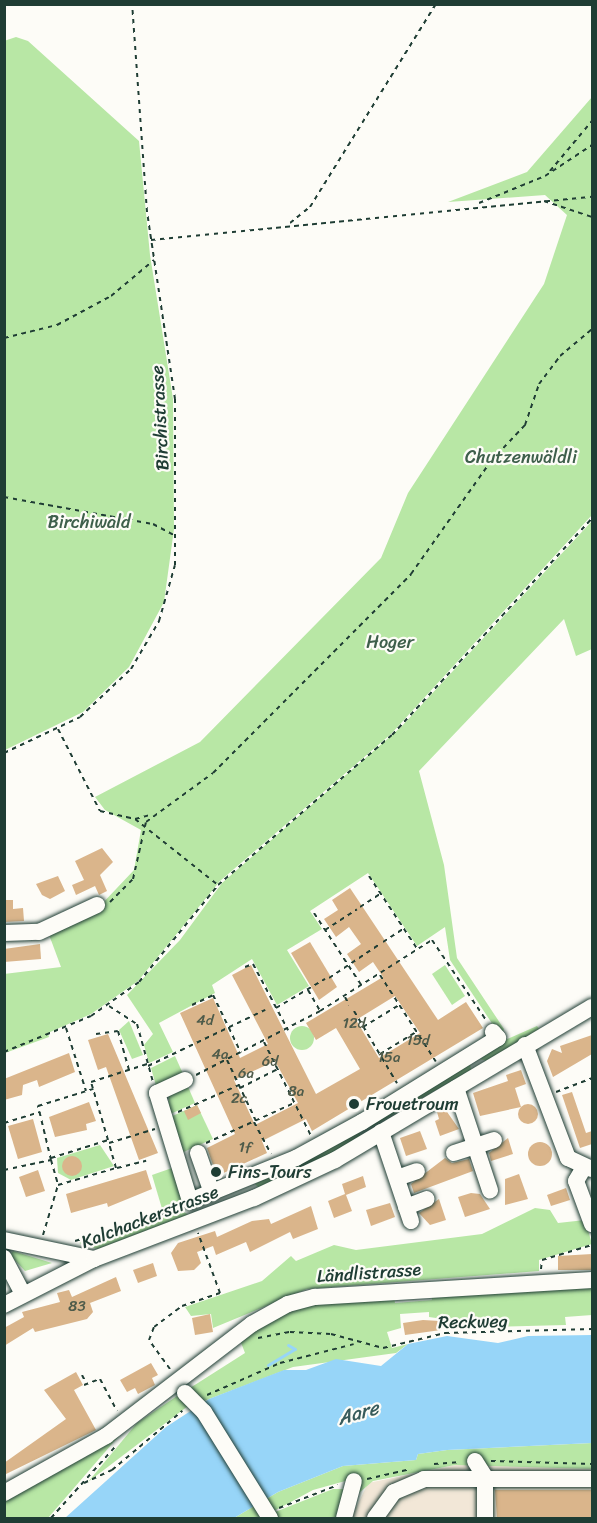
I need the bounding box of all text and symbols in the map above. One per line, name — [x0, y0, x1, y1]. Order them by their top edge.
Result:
street label: Birchistrasse — [146, 365, 174, 471]
park label: Chutzenwäldli — [465, 446, 577, 468]
park label: Birchiwald — [47, 511, 131, 533]
park label: Hoger — [366, 631, 414, 653]
house number: 4d — [196, 1012, 214, 1030]
house number: 12d — [343, 1015, 365, 1033]
house number: 15d — [406, 1032, 430, 1050]
house number: 4a — [212, 1046, 228, 1064]
house number: 15a — [377, 1049, 401, 1067]
house number: 6d — [262, 1053, 278, 1071]
house number: 6a — [238, 1065, 254, 1083]
house number: 8a — [288, 1083, 304, 1101]
house number: 2c — [231, 1090, 247, 1108]
place label: Frouetroum — [366, 1093, 459, 1115]
marker: Frouetroum — [347, 1097, 361, 1111]
house number: 1f — [238, 1139, 252, 1157]
place label: Fins-Tours — [228, 1161, 312, 1183]
marker: Fins-Tours — [209, 1165, 223, 1179]
street label: Kalchackerstrasse — [78, 1181, 222, 1253]
street label: Ländlistrasse — [316, 1259, 422, 1287]
house number: 83 — [68, 1298, 86, 1316]
street label: Reckweg — [438, 1311, 508, 1333]
water label: Aare — [335, 1396, 381, 1430]

